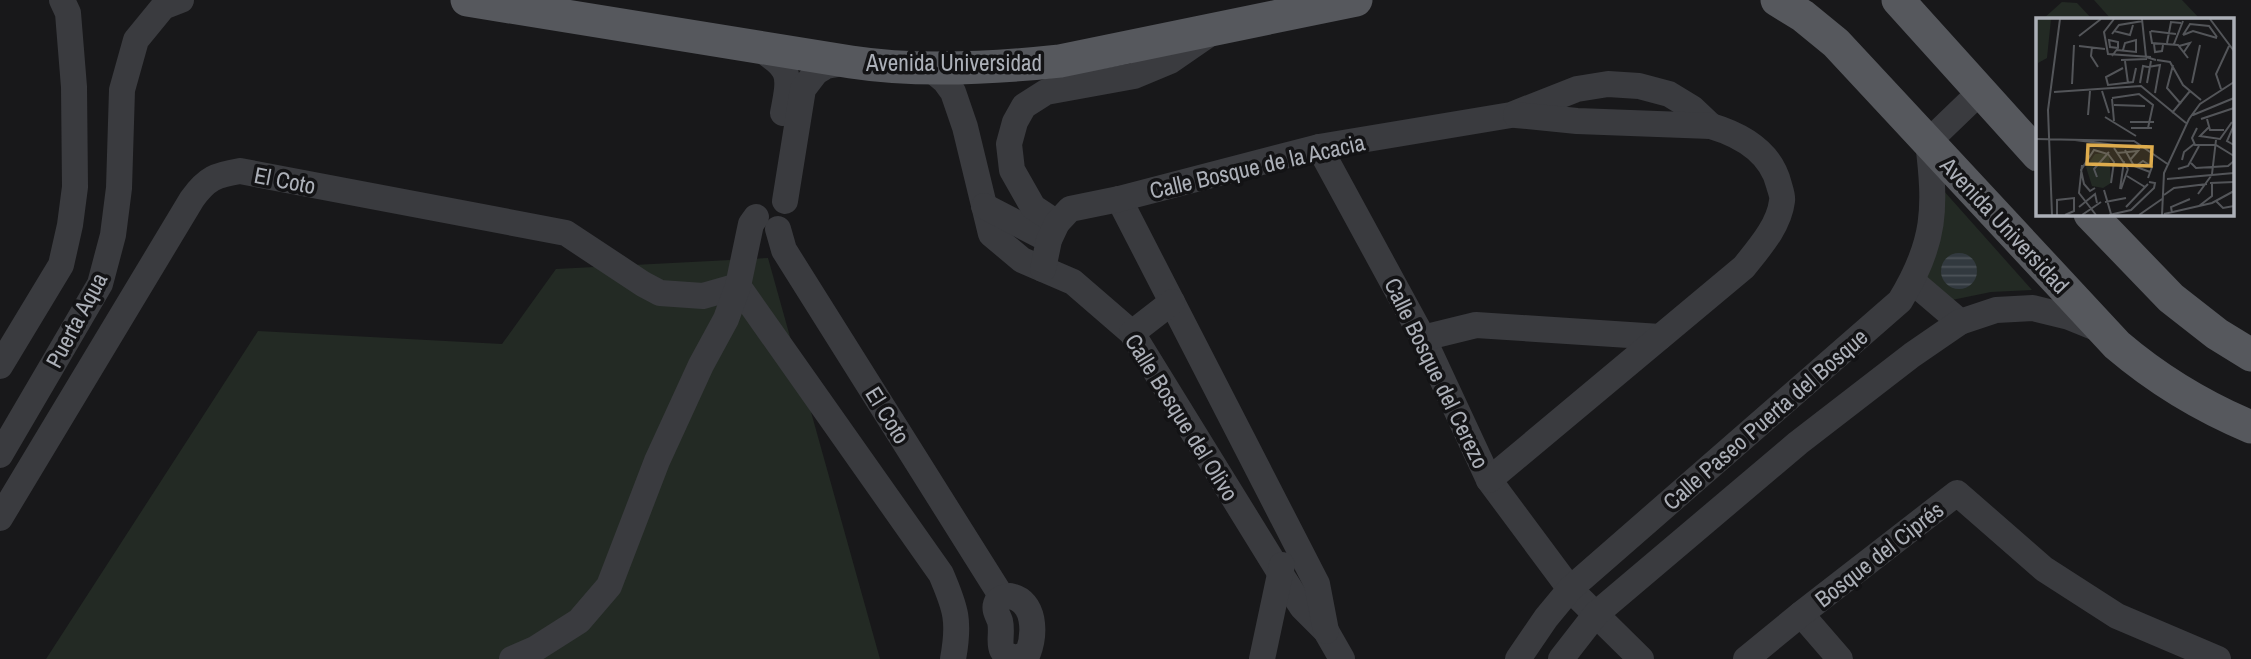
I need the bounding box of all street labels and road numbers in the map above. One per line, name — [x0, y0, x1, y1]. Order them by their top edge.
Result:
street label: Avenida Universidad — [865, 47, 1042, 78]
street label: Calle Bosque de la Acacia — [1146, 126, 1368, 206]
street label: Avenida Universidad — [1933, 149, 2076, 300]
street label: El Coto — [252, 159, 318, 201]
street label: Puerta Aqua — [38, 266, 114, 373]
street label: Calle Bosque del Cerezo — [1377, 272, 1497, 474]
street label: Calle Paseo Puerta del Bosque — [1656, 321, 1874, 517]
street label: Calle Bosque del Olivo — [1118, 327, 1246, 507]
street label: El Coto — [858, 381, 918, 449]
street label: Bosque del Ciprés — [1808, 494, 1950, 614]

